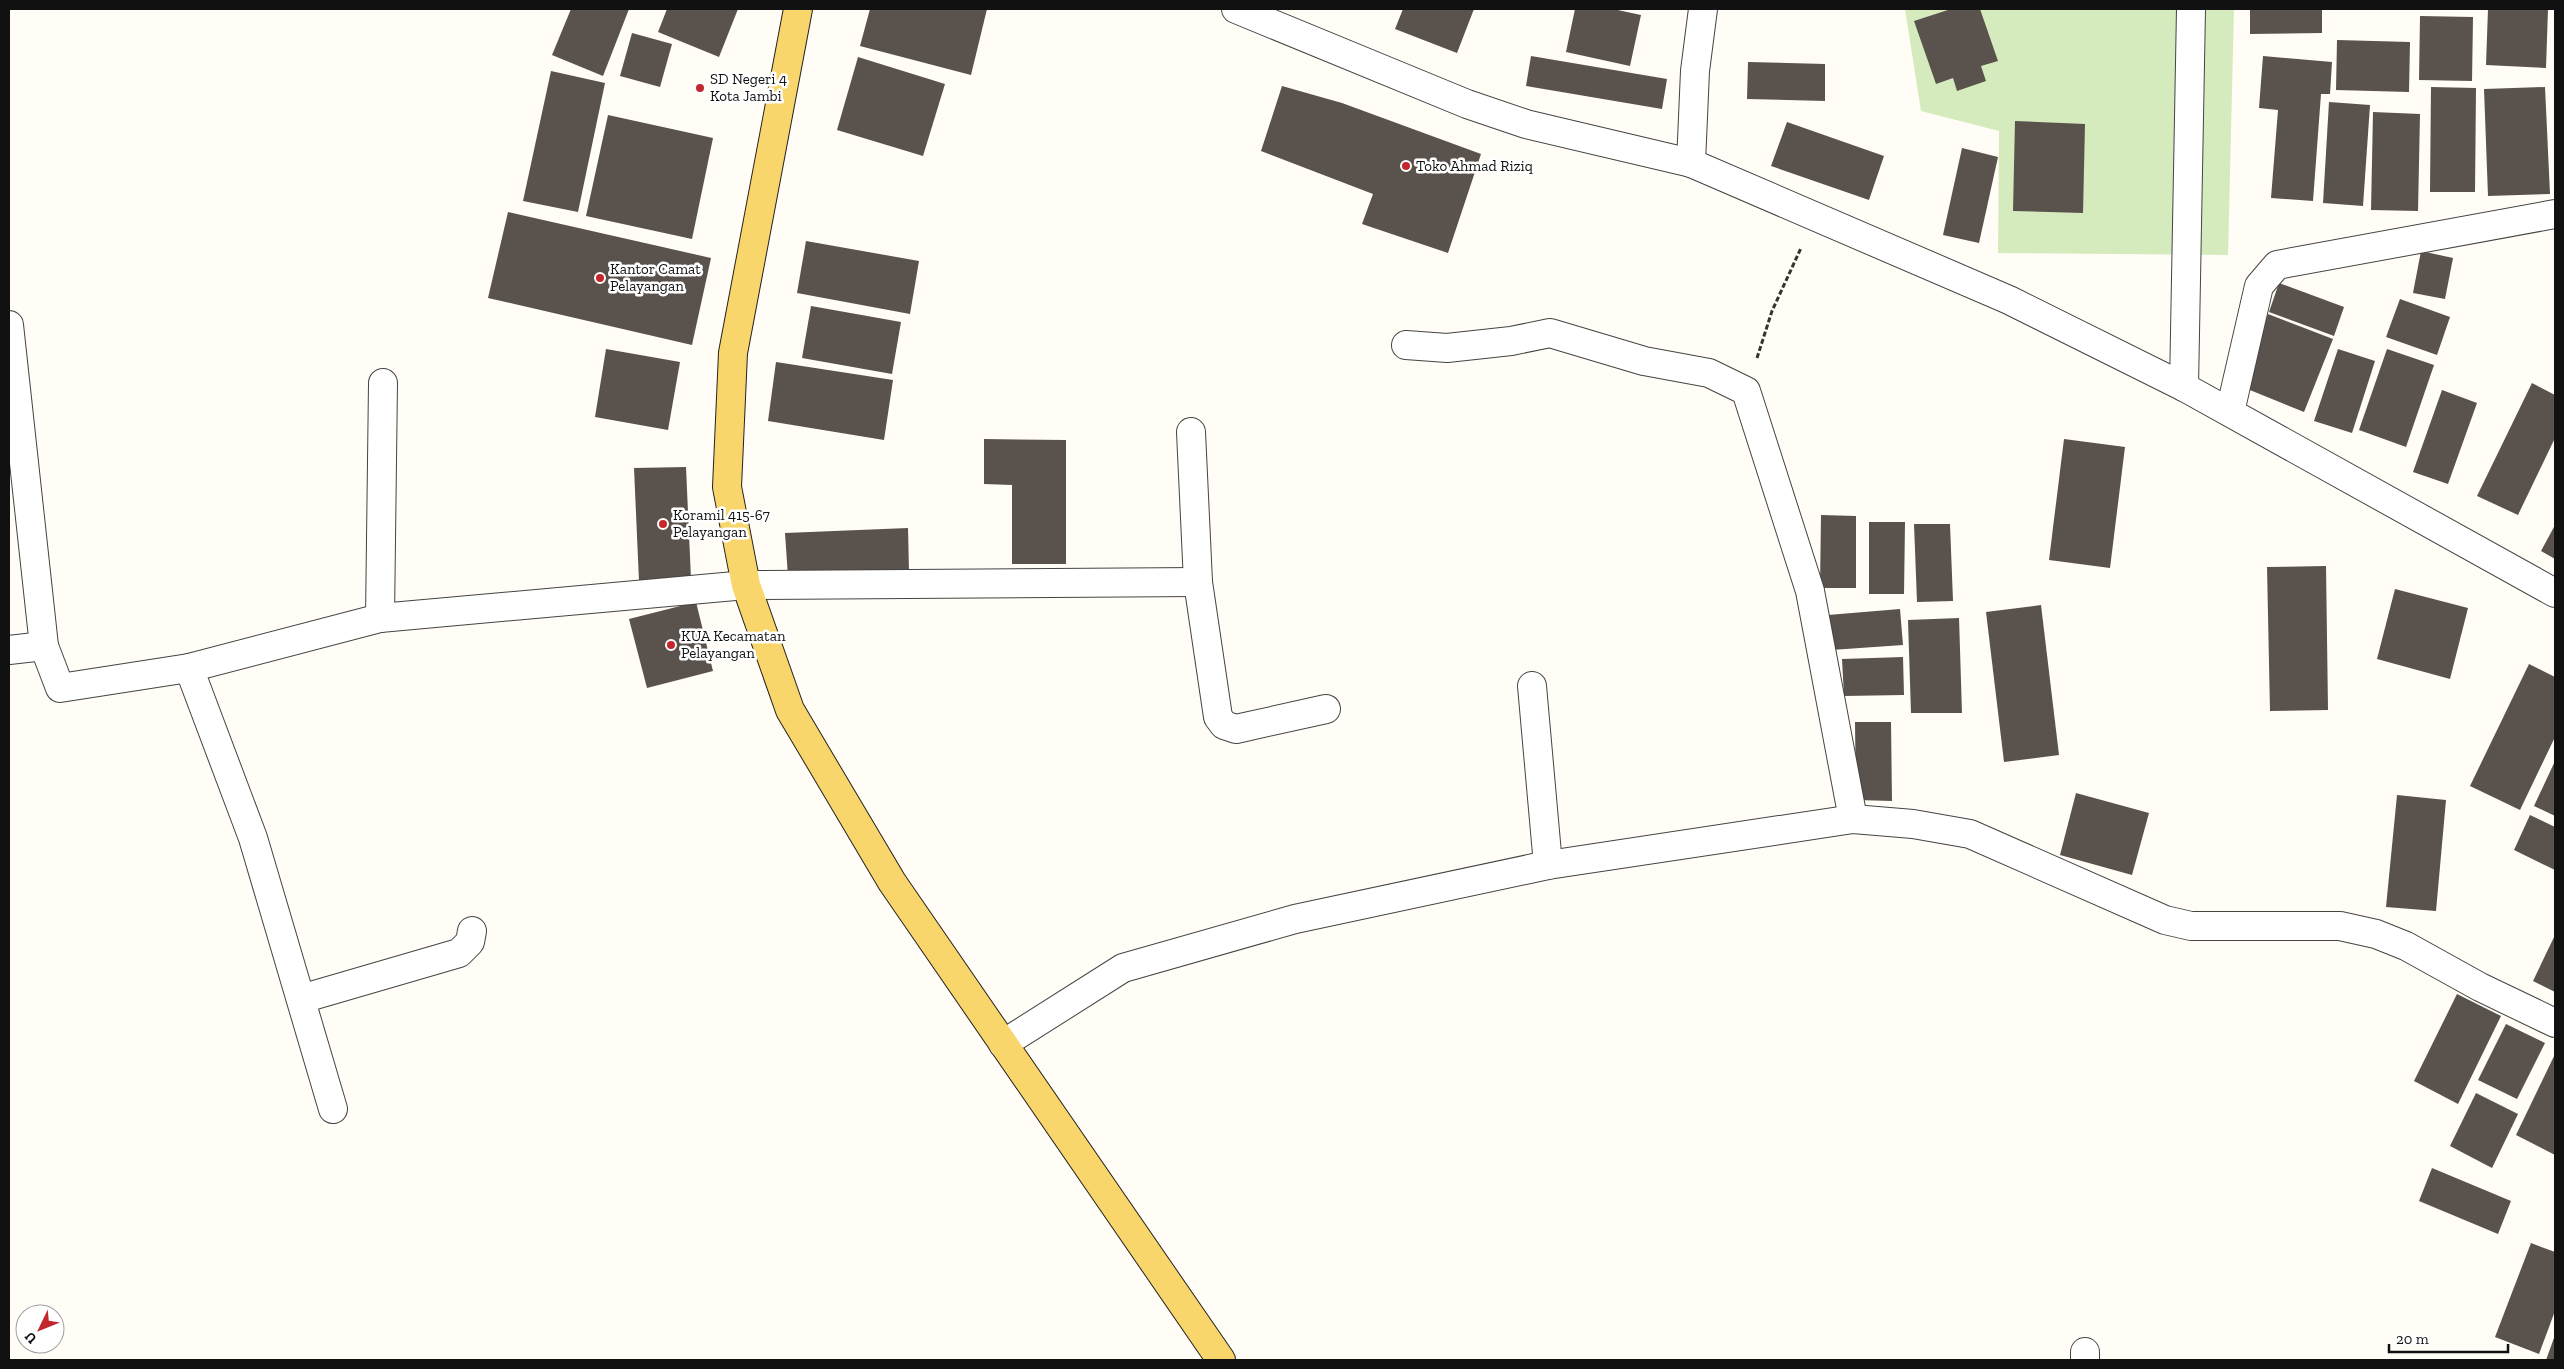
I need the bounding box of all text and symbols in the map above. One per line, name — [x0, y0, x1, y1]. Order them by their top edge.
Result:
place label: SD Negeri 4 Kota Jambi — [710, 70, 787, 105]
marker: SD Negeri 4 Kota Jambi — [694, 82, 706, 94]
place label: Toko Ahmad Riziq — [1416, 157, 1533, 175]
marker: Toko Ahmad Riziq — [1400, 160, 1412, 172]
place label: Kantor Camat Pelayangan — [610, 260, 701, 295]
marker: Kantor Camat Pelayangan — [594, 272, 606, 284]
place label: Koramil 415-67 Pelayangan — [673, 506, 770, 541]
marker: Koramil 415-67 Pelayangan — [657, 518, 669, 530]
place label: KUA Kecamatan Pelayangan — [681, 627, 786, 662]
marker: KUA Kecamatan Pelayangan — [665, 639, 677, 651]
north arrow — [15, 1304, 65, 1354]
scale bar — [2389, 1322, 2508, 1354]
text: U — [21, 1328, 41, 1347]
text: 20 m — [2396, 1330, 2429, 1348]

